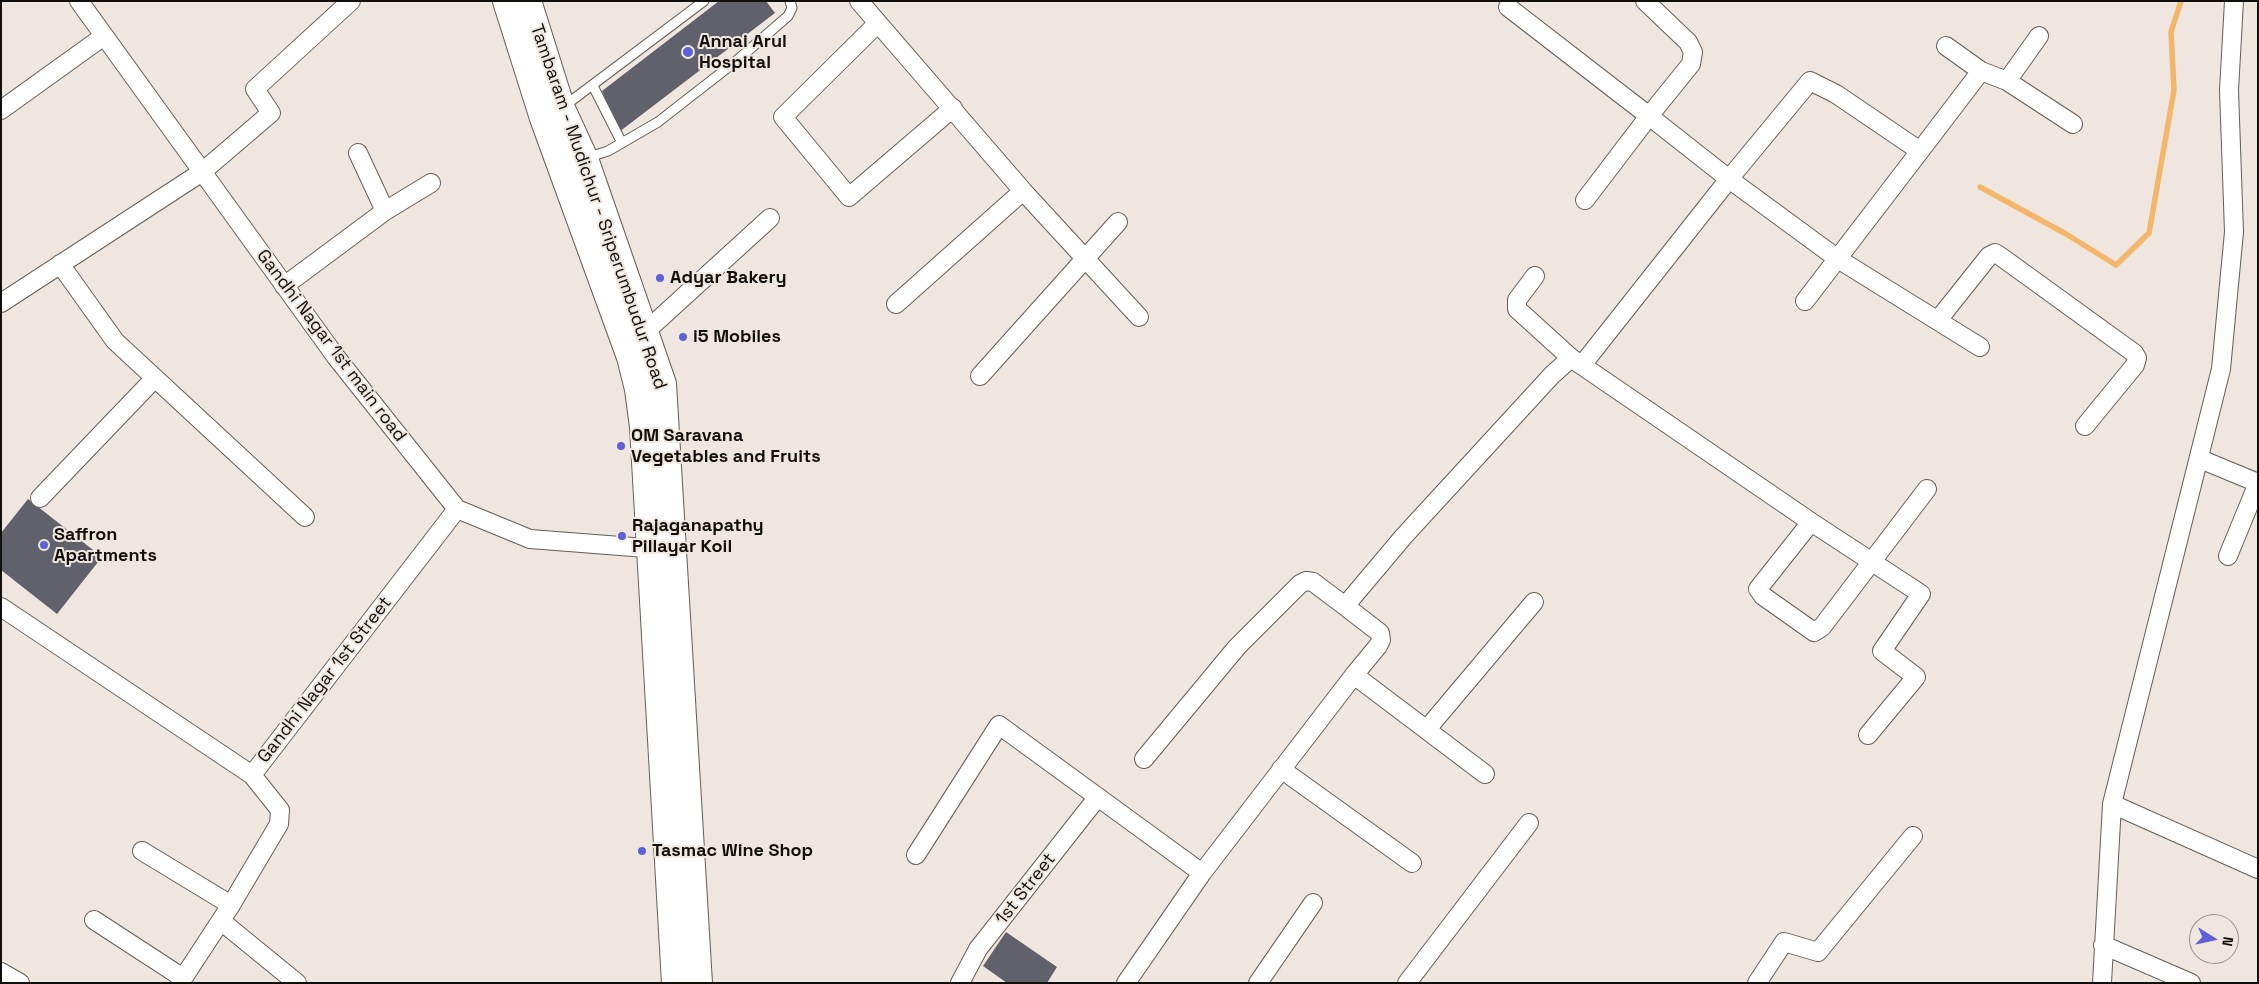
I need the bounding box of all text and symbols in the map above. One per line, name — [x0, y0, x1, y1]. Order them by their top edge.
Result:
street label: Tambaram - Mudichur - Sriperumbudur Road — [525, 22, 671, 392]
place label: Annai Arul Hospital — [699, 31, 787, 74]
marker: Annai Arul Hospital — [681, 45, 695, 59]
street label: Gandhi Nagar 1st main road — [252, 246, 410, 446]
place label: Adyar Bakery — [670, 267, 787, 289]
marker: Adyar Bakery — [654, 272, 666, 284]
place label: i5 Mobiles — [693, 326, 781, 348]
marker: i5 Mobiles — [677, 331, 689, 343]
place label: OM Saravana Vegetables and Fruits — [631, 425, 821, 468]
marker: OM Saravana Vegetables and Fruits — [615, 440, 627, 452]
place label: Rajaganapathy Pillayar Koil — [632, 515, 764, 558]
place label: Saffron Apartments — [54, 524, 157, 566]
marker: Rajaganapathy Pillayar Koil — [616, 530, 628, 542]
marker: Saffron Apartments — [38, 539, 50, 551]
street label: Gandhi Nagar 1st Street — [253, 593, 397, 767]
place label: Tasmac Wine Shop — [652, 840, 813, 862]
marker: Tasmac Wine Shop — [636, 845, 648, 857]
street label: 1st Street — [991, 849, 1061, 929]
north arrow — [2189, 914, 2239, 964]
text: N — [2218, 935, 2237, 948]

